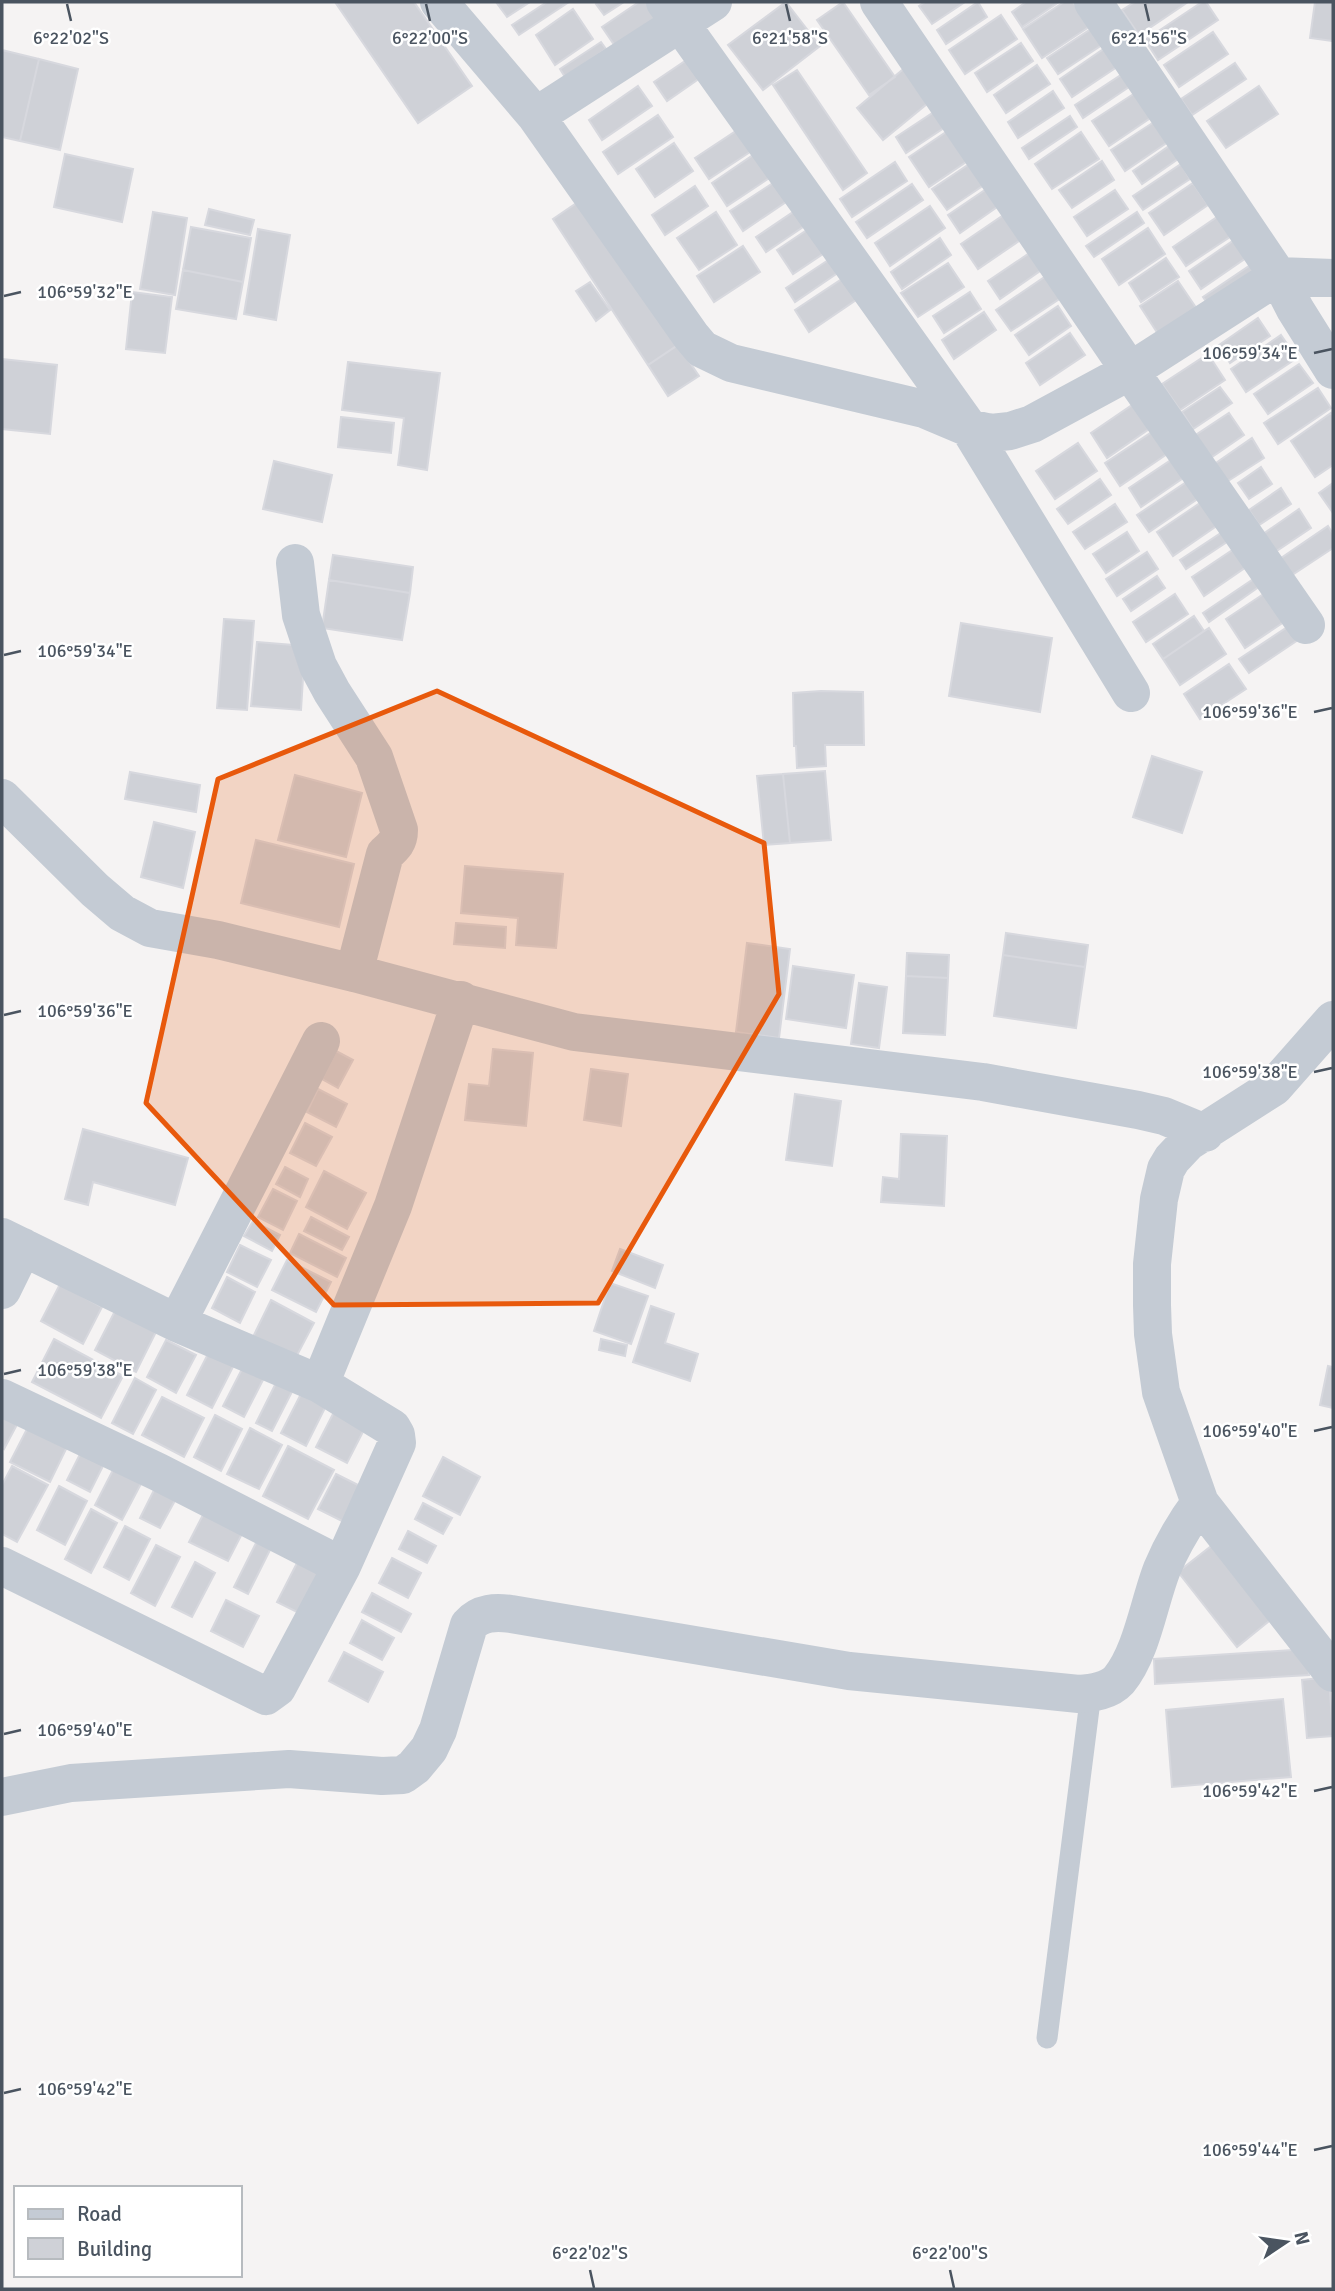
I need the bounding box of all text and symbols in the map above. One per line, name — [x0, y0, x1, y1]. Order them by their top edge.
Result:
text: 6°22'02"S — [33, 27, 109, 49]
text: 6°22'00"S — [392, 27, 468, 49]
text: 6°21'58"S — [752, 27, 828, 49]
text: 6°21'56"S — [1111, 27, 1187, 49]
text: 106°59'32"E — [37, 281, 133, 303]
text: 106°59'34"E — [1202, 342, 1298, 364]
text: 106°59'34"E — [37, 640, 133, 662]
text: 106°59'36"E — [1202, 701, 1298, 723]
text: 106°59'36"E — [37, 1000, 133, 1022]
text: 106°59'38"E — [1202, 1061, 1298, 1083]
text: 106°59'38"E — [37, 1359, 133, 1381]
text: 106°59'40"E — [1202, 1420, 1298, 1442]
text: 106°59'40"E — [37, 1719, 133, 1741]
text: 106°59'42"E — [1202, 1780, 1298, 1802]
text: 106°59'42"E — [37, 2078, 133, 2100]
text: 106°59'44"E — [1202, 2139, 1298, 2161]
legend — [14, 2186, 242, 2277]
text: Road — [77, 2201, 122, 2227]
north arrow — [1251, 2207, 1321, 2277]
text: N — [1288, 2229, 1315, 2248]
text: Building — [77, 2236, 152, 2262]
text: 6°22'02"S — [552, 2242, 628, 2264]
text: 6°22'00"S — [912, 2242, 988, 2264]

